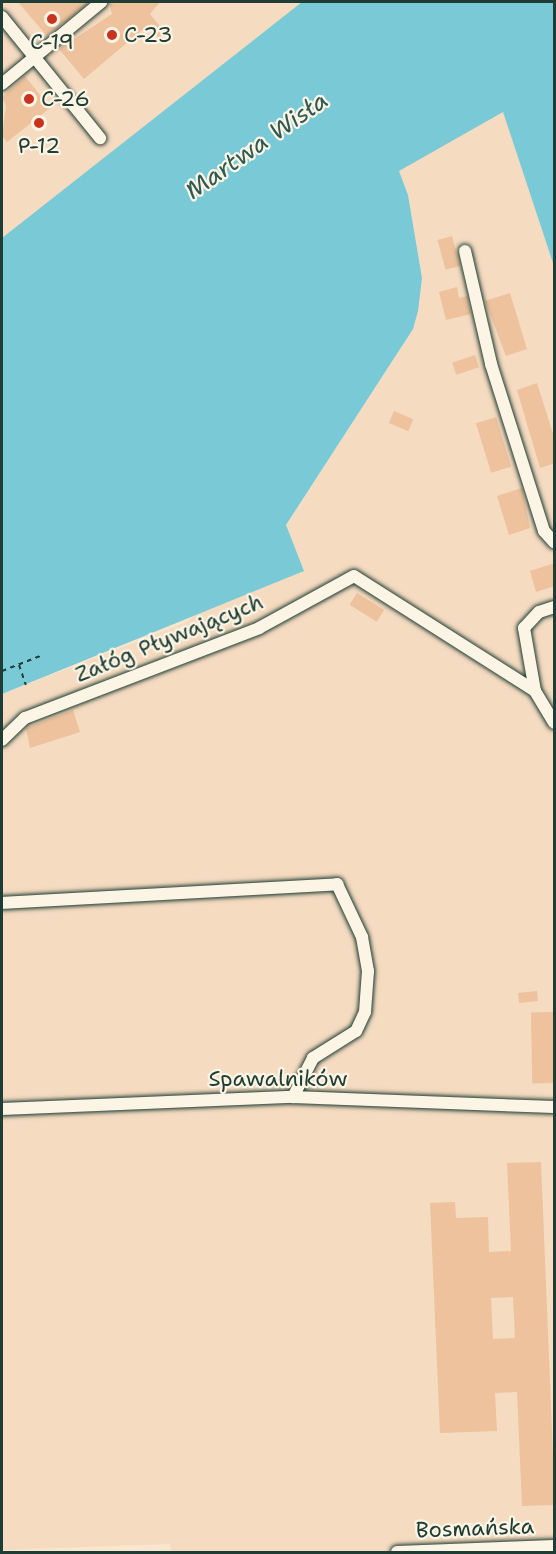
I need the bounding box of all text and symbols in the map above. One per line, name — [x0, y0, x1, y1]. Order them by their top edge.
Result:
marker: C-19 — [45, 12, 59, 26]
place label: C-23 — [124, 22, 173, 48]
marker: C-23 — [105, 28, 119, 42]
place label: C-19 — [30, 29, 74, 55]
place label: C-26 — [41, 86, 90, 112]
water label: Martwa Wisła — [180, 86, 334, 206]
marker: C-26 — [22, 92, 36, 106]
marker: P-12 — [32, 116, 46, 130]
place label: P-12 — [18, 133, 60, 159]
street label: Załóg Pływających — [71, 588, 267, 688]
street label: Spawalników — [208, 1066, 348, 1092]
street label: Bosmańska — [415, 1513, 535, 1543]

